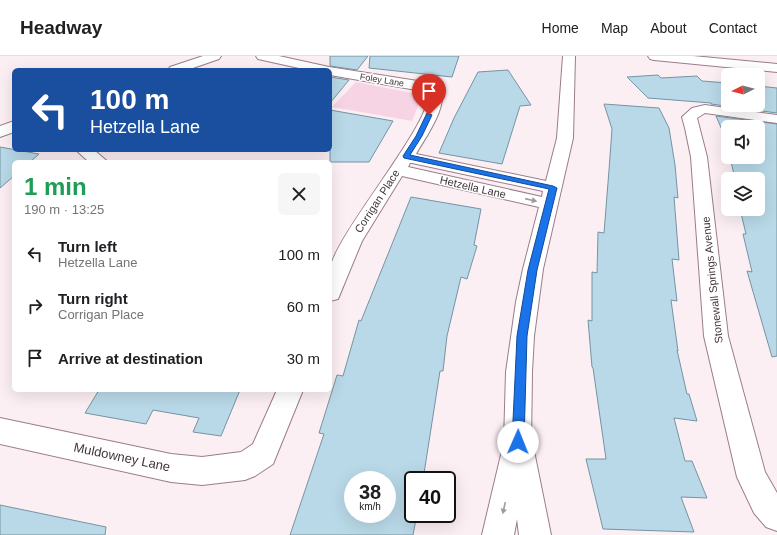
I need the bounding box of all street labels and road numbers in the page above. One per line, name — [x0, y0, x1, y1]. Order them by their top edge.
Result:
street label: Foley Lane — [359, 72, 405, 88]
street label: Corrigan Place — [352, 167, 402, 235]
street label: Hetzella Lane — [439, 174, 507, 200]
street label: Stonewall Springs Avenue — [699, 216, 725, 344]
street label: Muldowney Lane — [72, 439, 172, 475]

